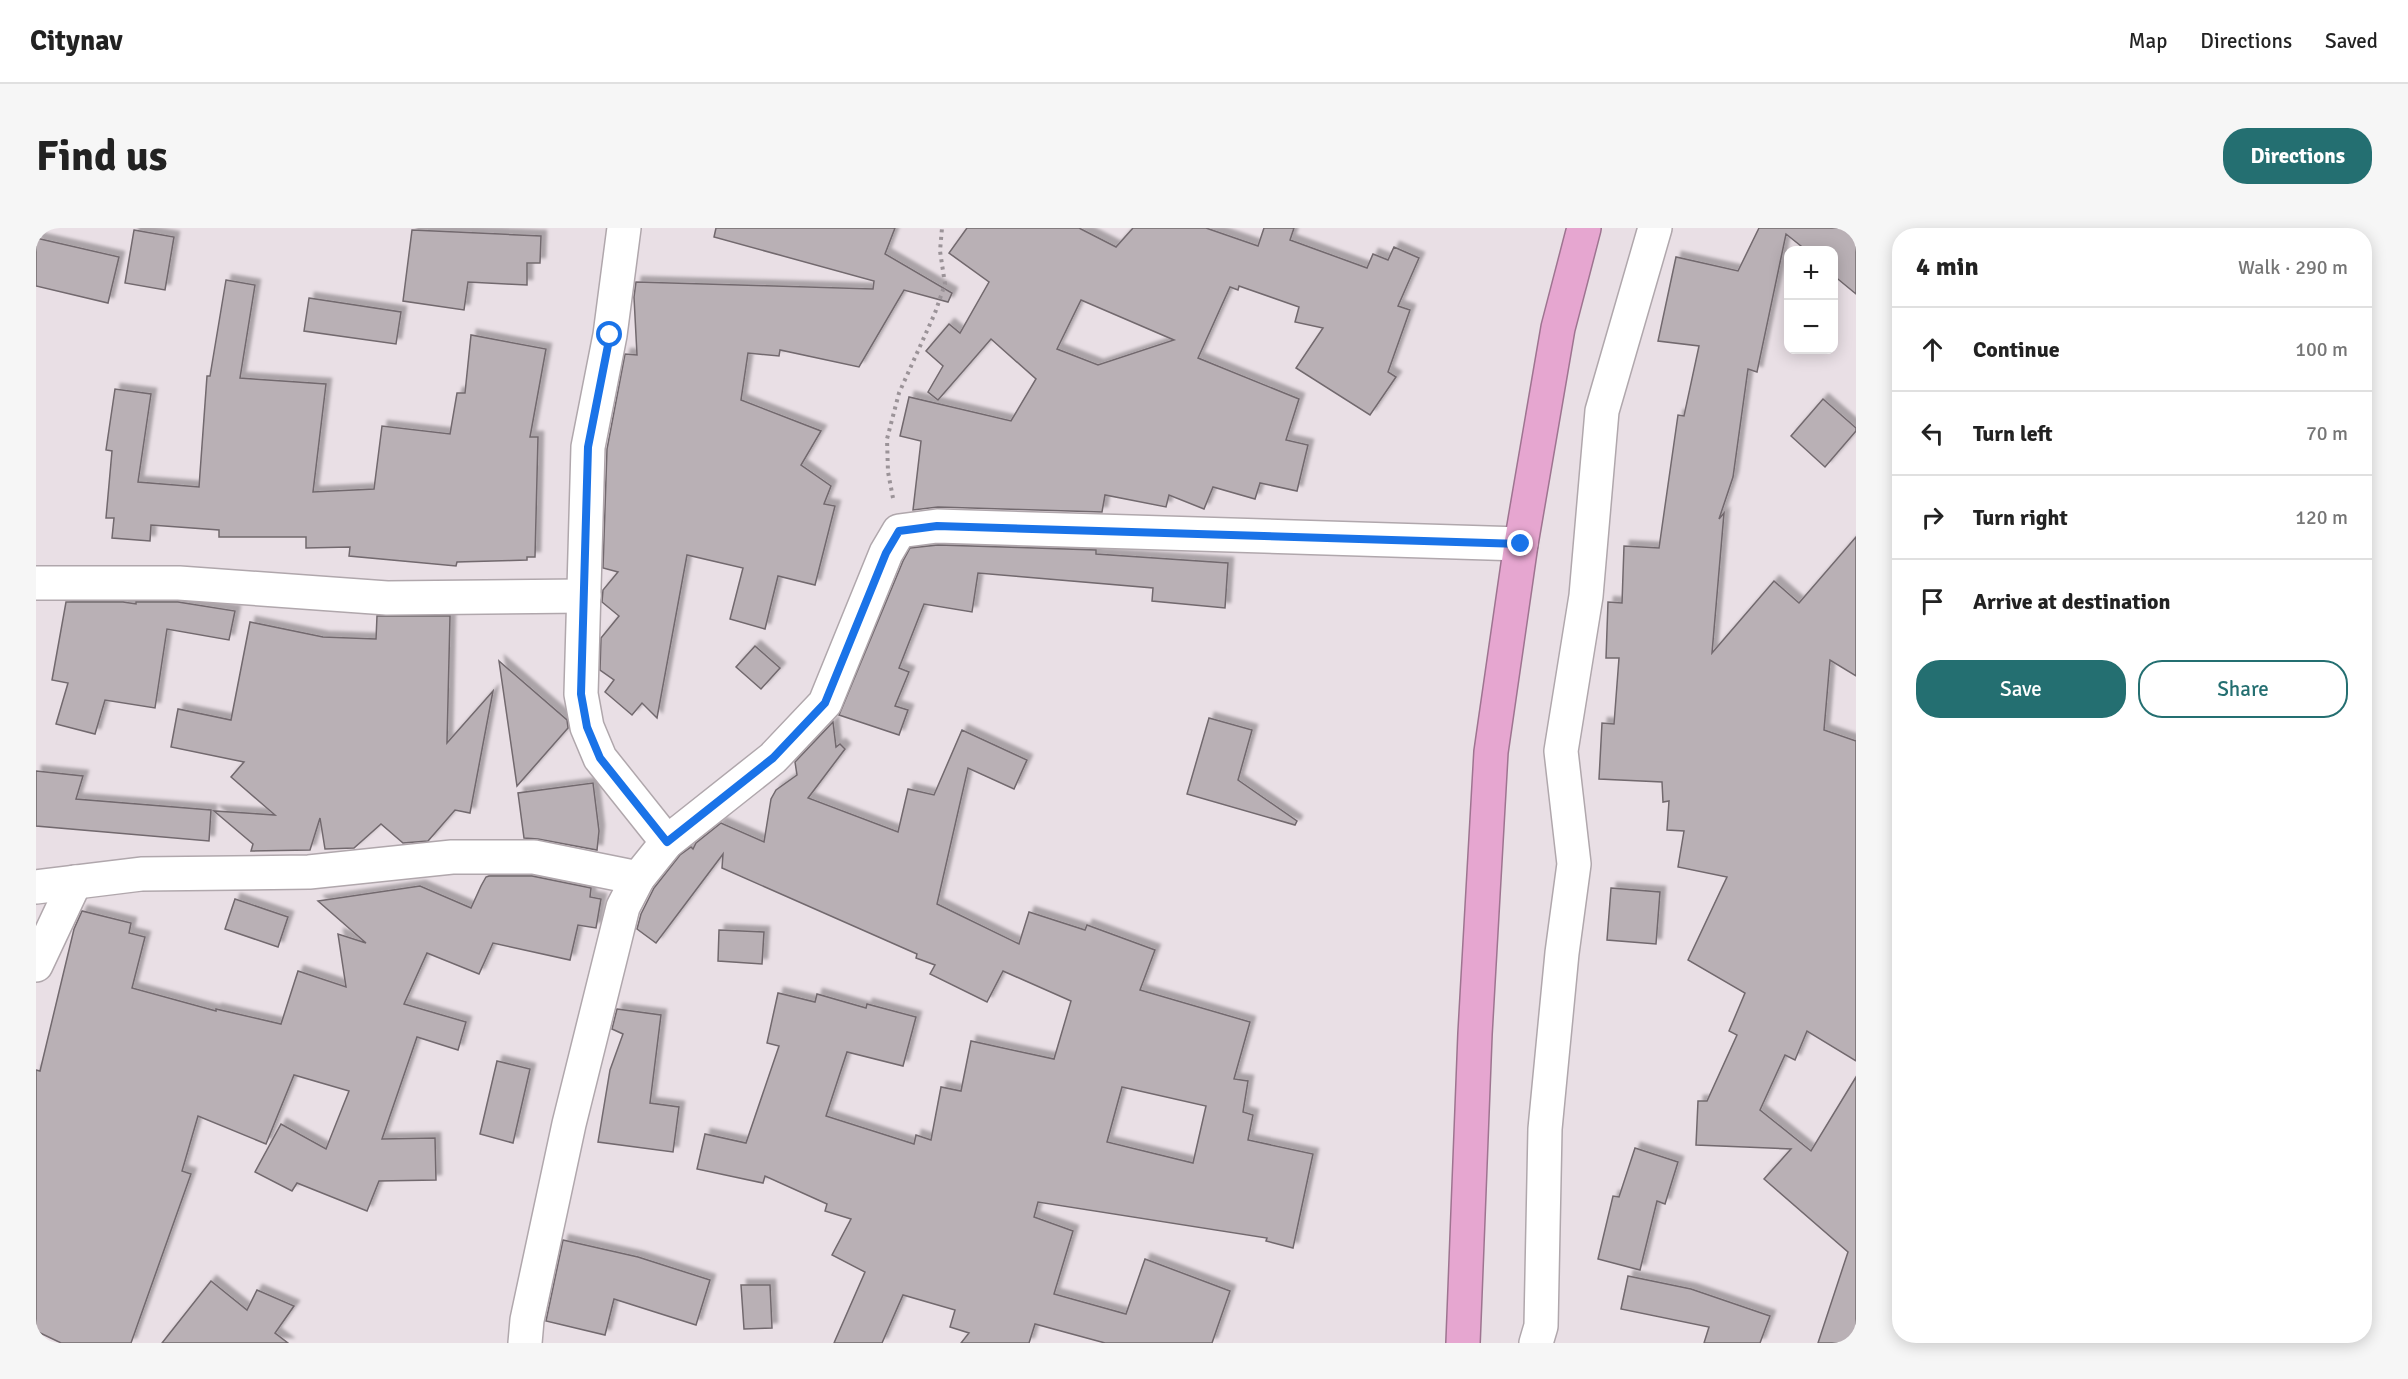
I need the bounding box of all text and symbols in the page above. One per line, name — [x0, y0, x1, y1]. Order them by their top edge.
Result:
text: Citynav — [30, 24, 123, 58]
text: Map — [2129, 28, 2167, 54]
text: Directions — [2200, 28, 2292, 54]
text: Saved — [2325, 28, 2378, 54]
button: Directions — [2223, 128, 2372, 184]
text: Find us — [36, 131, 167, 182]
map controls — [1784, 246, 1838, 354]
button: + — [1784, 246, 1838, 300]
text: 4 min — [1916, 251, 1979, 283]
text: Walk · 290 m — [2238, 255, 2348, 280]
button: − — [1784, 300, 1838, 354]
route start — [596, 321, 622, 347]
icon: ahead — [1916, 333, 1949, 366]
text: Continue — [1973, 336, 2060, 363]
text: 100 m — [2295, 337, 2348, 362]
icon: left — [1916, 417, 1949, 450]
text: Turn left — [1973, 420, 2053, 447]
text: 70 m — [2306, 421, 2348, 446]
icon: right — [1916, 501, 1949, 534]
text: Turn right — [1973, 504, 2068, 531]
text: 120 m — [2295, 505, 2348, 530]
route end — [1507, 530, 1533, 556]
icon: arrive — [1916, 585, 1949, 618]
text: Arrive at destination — [1973, 588, 2170, 615]
button: Save — [1916, 660, 2126, 718]
button: Share — [2138, 660, 2348, 718]

